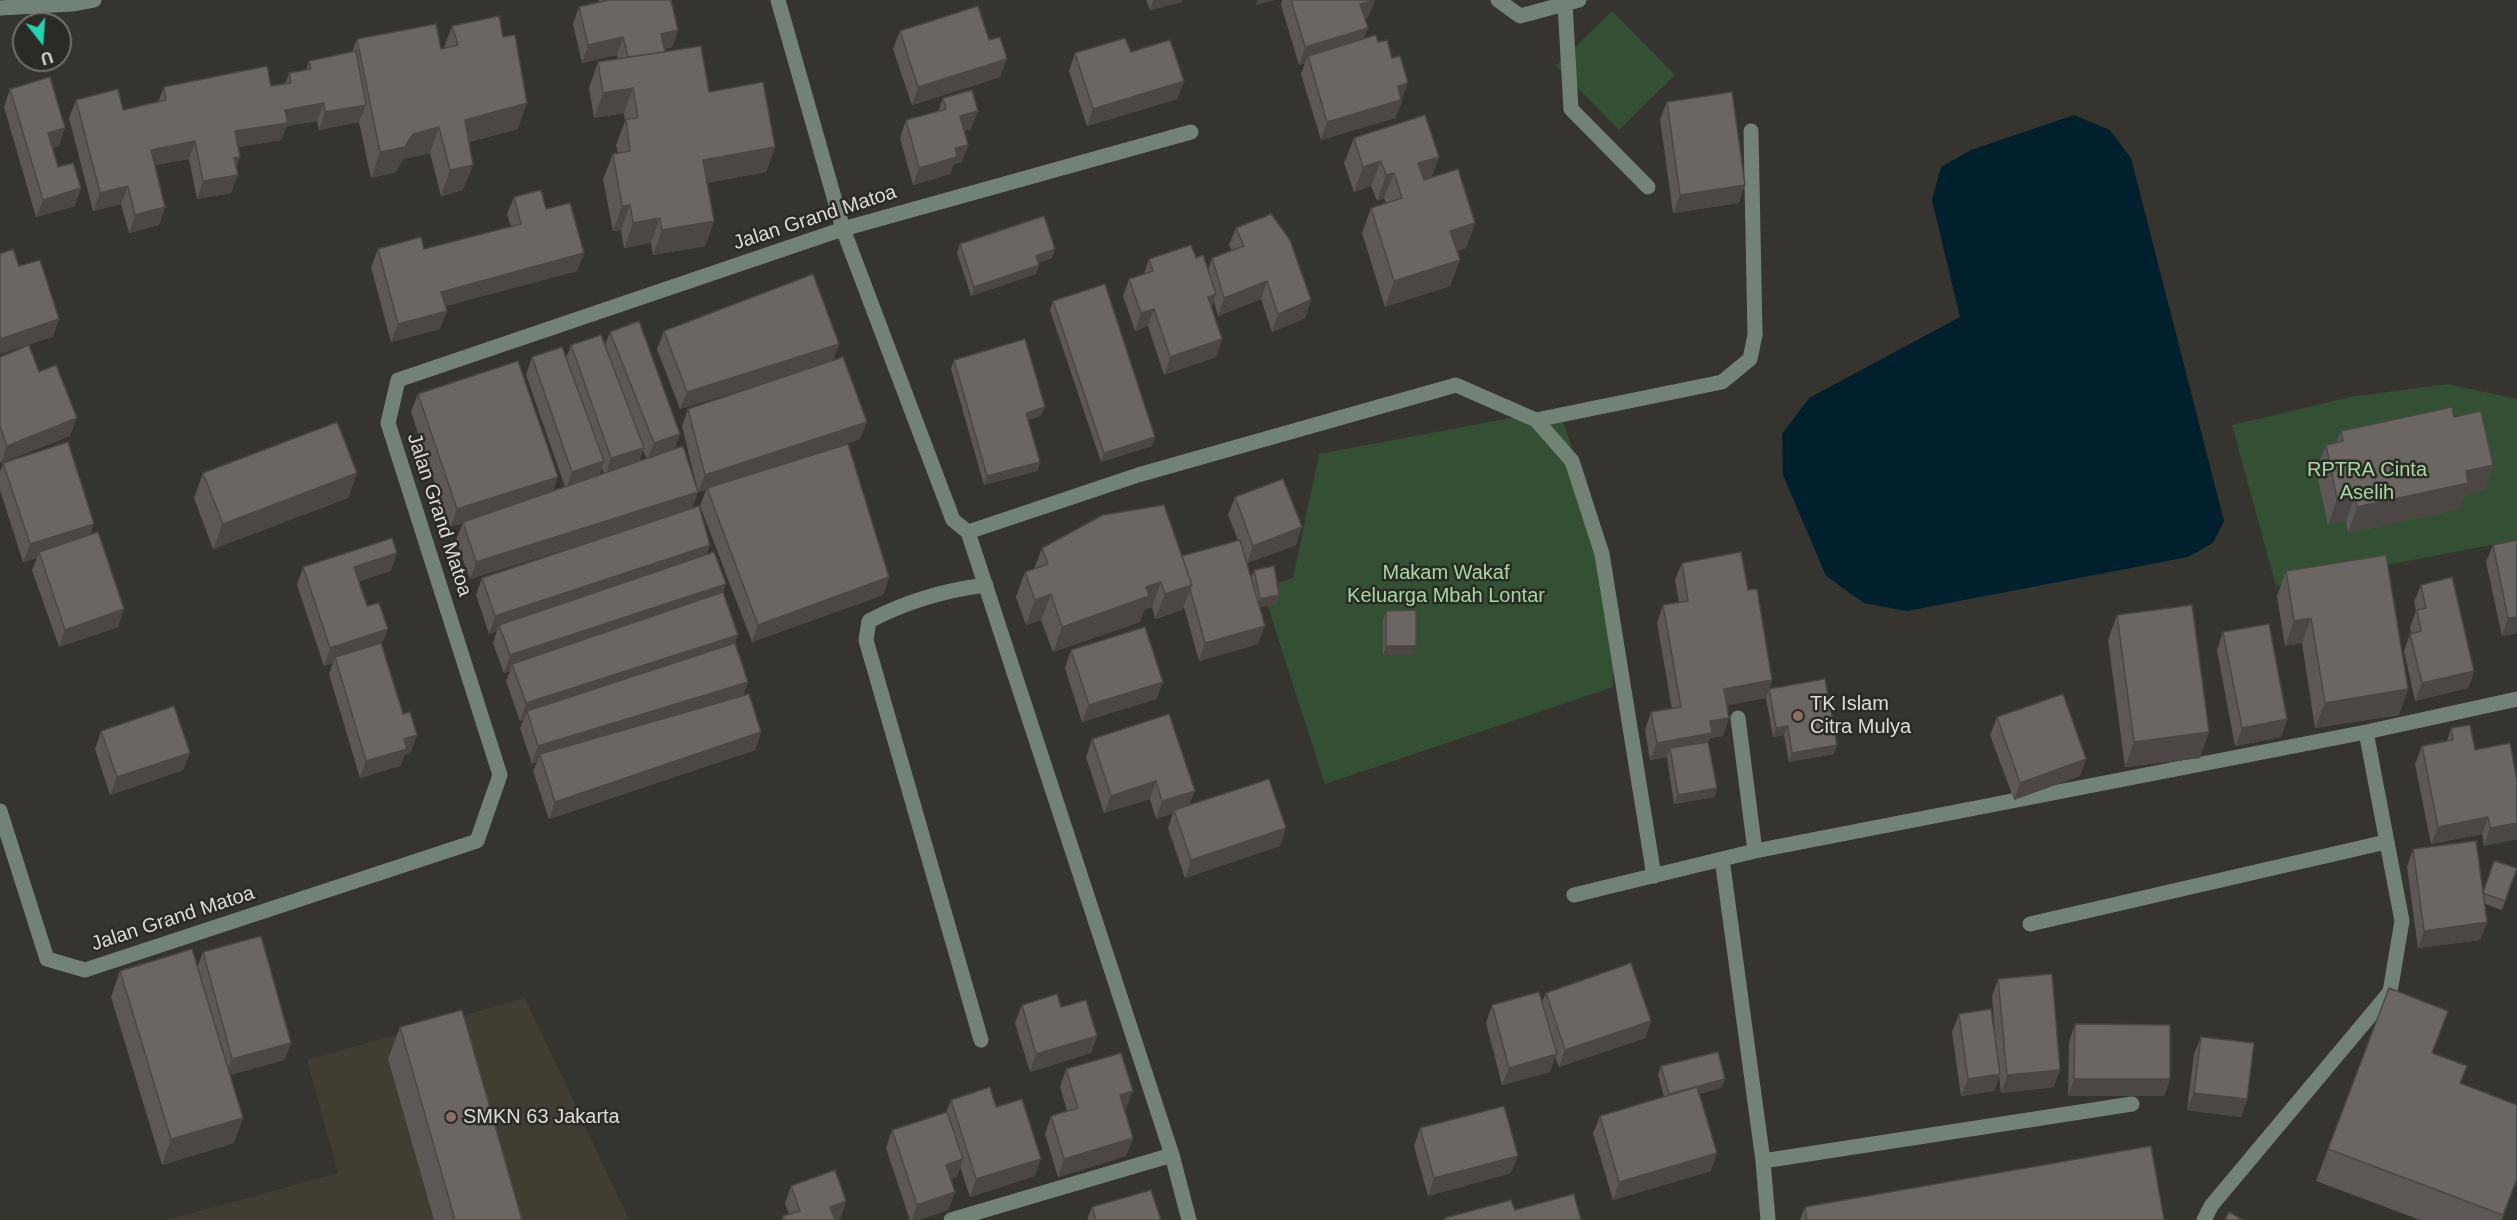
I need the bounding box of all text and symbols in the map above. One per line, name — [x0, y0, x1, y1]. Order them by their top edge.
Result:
north arrow — [12, 12, 72, 72]
text: U — [39, 48, 55, 68]
street label: Jalan Grand Matoa — [730, 180, 900, 256]
street label: Jalan Grand Matoa — [401, 430, 477, 600]
park label: RPTRA Cinta Aselih — [2307, 458, 2427, 505]
park label: Makam Wakaf Keluarga Mbah Lontar — [1347, 561, 1545, 608]
place label: TK Islam Citra Mulya — [1810, 692, 1911, 739]
marker: TK Islam Citra Mulya — [1791, 709, 1805, 723]
street label: Jalan Grand Matoa — [88, 881, 258, 957]
place label: SMKN 63 Jakarta — [463, 1105, 620, 1129]
marker: SMKN 63 Jakarta — [444, 1110, 458, 1124]

